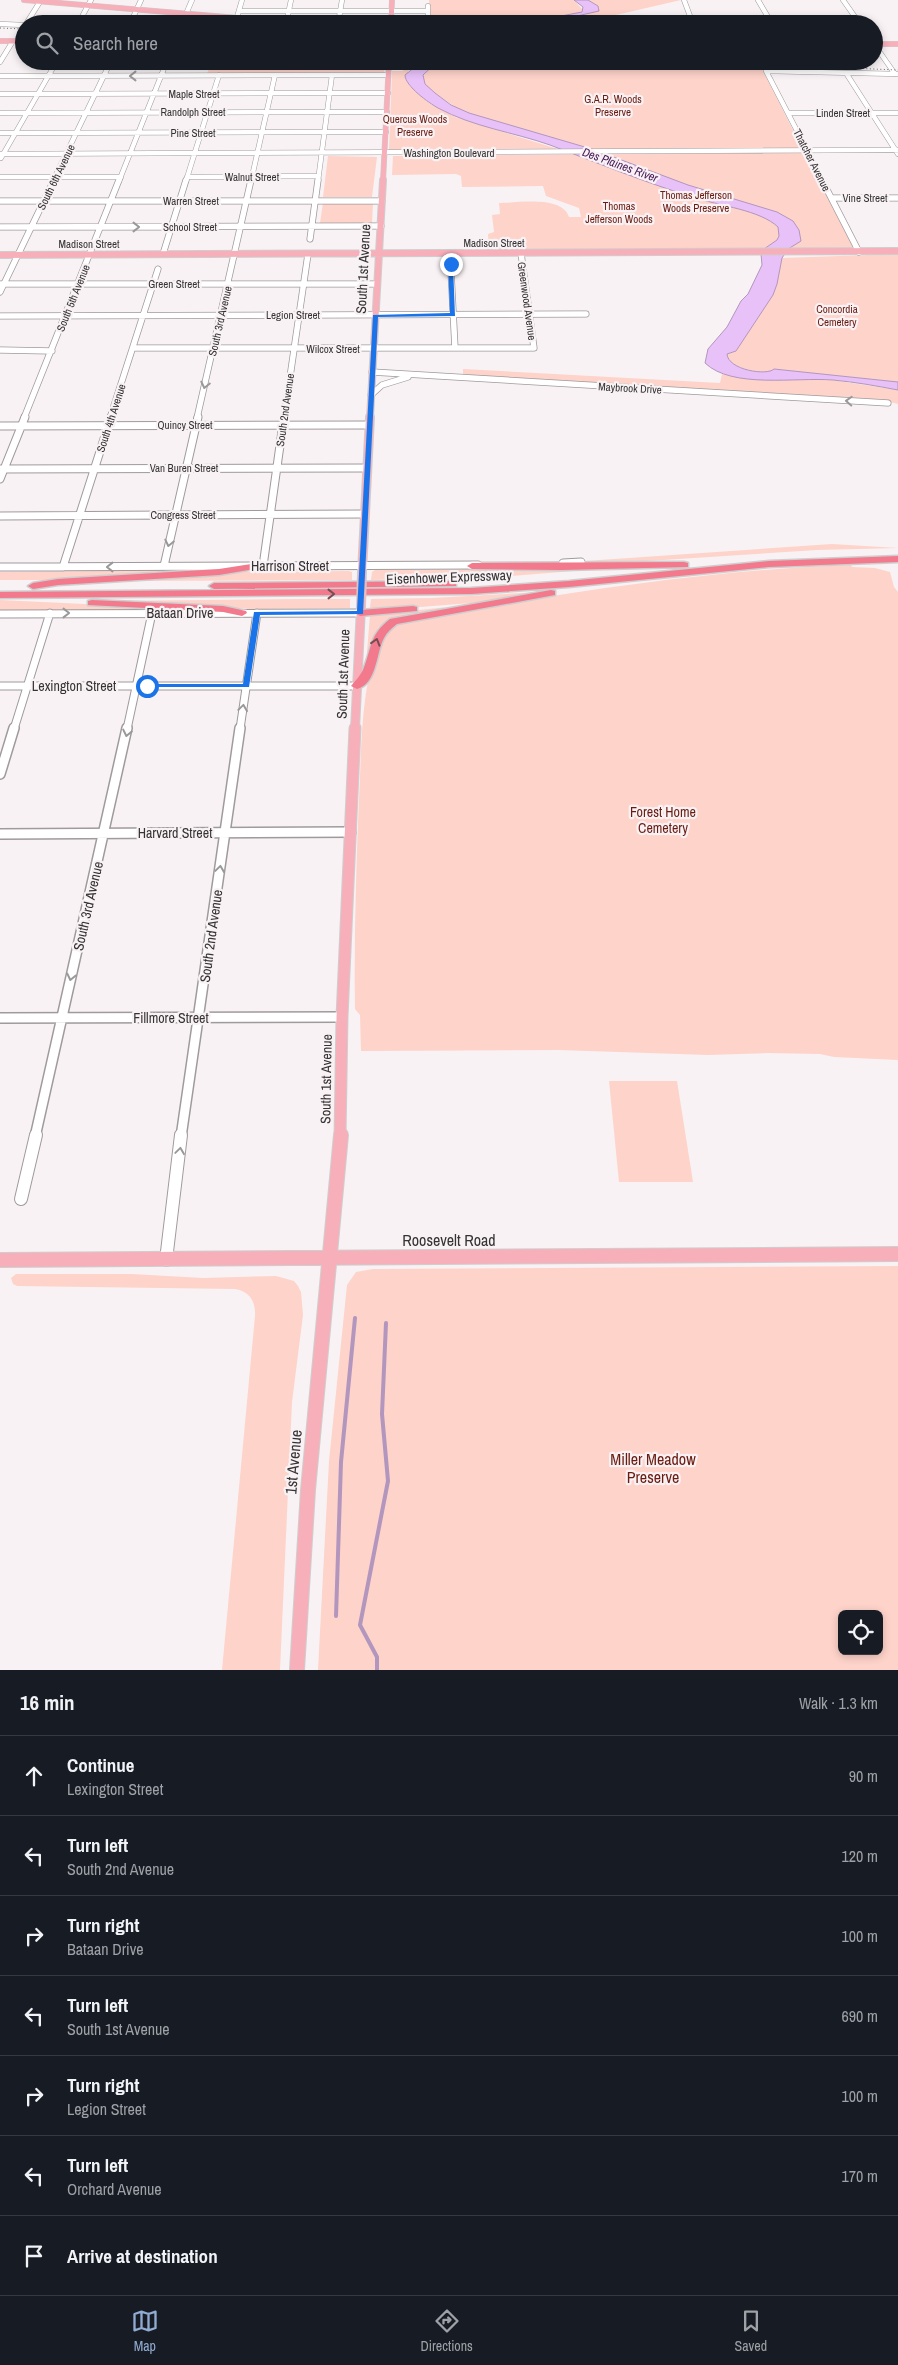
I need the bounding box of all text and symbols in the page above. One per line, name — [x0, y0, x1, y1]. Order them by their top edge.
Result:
search box — [15, 15, 883, 70]
icon: search — [33, 29, 61, 57]
text: Search here — [73, 30, 158, 56]
one-way arrow — [129, 71, 136, 81]
street label: Maple Street — [168, 87, 220, 101]
park label: G.A.R. Woods Preserve — [584, 92, 642, 119]
street label: Randolph Street — [160, 105, 226, 119]
street label: Linden Street — [816, 106, 871, 120]
park label: Quercus Woods Preserve — [383, 112, 448, 139]
street label: Pine Street — [170, 126, 216, 140]
street label: Thatcher Avenue — [790, 127, 834, 193]
street label: South 6th Avenue — [34, 142, 78, 212]
water label: Des Plaines River — [580, 144, 661, 186]
street label: Washington Boulevard — [404, 146, 494, 160]
street label: Walnut Street — [225, 170, 280, 184]
park label: Thomas Jefferson Woods Preserve — [660, 188, 732, 215]
street label: Vine Street — [843, 191, 888, 205]
street label: Warren Street — [163, 194, 219, 208]
park label: Thomas Jefferson Woods — [585, 199, 653, 226]
street label: School Street — [163, 220, 218, 234]
one-way arrow — [133, 222, 141, 232]
street label: South 1st Avenue — [352, 224, 374, 314]
street label: Madison Street — [463, 236, 525, 250]
street label: Madison Street — [58, 237, 120, 251]
route end — [440, 253, 463, 276]
street label: Greenwood Avenue — [515, 261, 539, 341]
street label: South 5th Avenue — [53, 262, 93, 334]
street label: Green Street — [148, 277, 200, 291]
street label: South 3rd Avenue — [205, 285, 235, 357]
park label: Concordia Cemetery — [816, 302, 858, 329]
street label: Legion Street — [266, 308, 321, 322]
street label: Wilcox Street — [306, 342, 360, 356]
street label: South 2nd Avenue — [273, 373, 297, 447]
street label: Maybrook Drive — [598, 379, 662, 397]
one-way arrow — [200, 380, 211, 389]
street label: South 4th Avenue — [93, 382, 129, 454]
one-way arrow — [845, 395, 853, 406]
street label: Quincy Street — [157, 418, 213, 432]
street label: Van Buren Street — [150, 461, 219, 475]
street label: Congress Street — [150, 508, 216, 522]
one-way arrow — [164, 539, 175, 548]
street label: Harrison Street — [251, 557, 329, 575]
one-way arrow — [105, 562, 113, 572]
street label: Eisenhower Expressway — [386, 566, 512, 588]
one-way arrow — [328, 589, 335, 599]
street label: Bataan Drive — [146, 604, 214, 622]
one-way arrow — [62, 608, 70, 618]
street label: South 1st Avenue — [332, 629, 354, 719]
one-way arrow — [371, 639, 381, 647]
route start — [136, 675, 159, 698]
street label: Lexington Street — [32, 677, 116, 695]
one-way arrow — [237, 704, 248, 712]
one-way arrow — [122, 729, 132, 738]
park label: Forest Home Cemetery — [630, 803, 696, 837]
street label: Harvard Street — [138, 824, 212, 842]
street label: South 3rd Avenue — [69, 860, 107, 952]
one-way arrow — [214, 865, 225, 873]
street label: South 2nd Avenue — [196, 888, 226, 984]
one-way arrow — [66, 973, 77, 982]
street label: Fillmore Street — [133, 1009, 209, 1027]
street label: South 1st Avenue — [316, 1034, 336, 1124]
one-way arrow — [174, 1147, 184, 1155]
street label: Roosevelt Road — [402, 1229, 496, 1251]
street label: 1st Avenue — [279, 1429, 307, 1495]
park label: Miller Meadow Preserve — [610, 1448, 696, 1488]
map controls — [838, 1610, 883, 1655]
button: locate — [838, 1610, 883, 1655]
text: 16 min — [20, 1688, 75, 1717]
text: Walk · 1.3 km — [799, 1692, 878, 1714]
text: Continue — [67, 1752, 135, 1778]
icon: ahead — [20, 1762, 48, 1790]
text: 90 m — [849, 1765, 878, 1787]
text: Lexington Street — [67, 1778, 163, 1800]
text: Turn left — [67, 1832, 128, 1858]
icon: left — [20, 1842, 48, 1870]
text: 120 m — [842, 1845, 878, 1867]
text: South 2nd Avenue — [67, 1858, 174, 1880]
text: Turn right — [67, 1912, 139, 1938]
icon: right — [20, 1922, 48, 1950]
text: 100 m — [842, 1925, 878, 1947]
text: Bataan Drive — [67, 1938, 144, 1960]
text: Turn left — [67, 1992, 128, 2018]
icon: left — [20, 2002, 48, 2030]
text: 690 m — [842, 2005, 878, 2027]
text: South 1st Avenue — [67, 2018, 170, 2040]
text: Turn right — [67, 2072, 139, 2098]
icon: right — [20, 2082, 48, 2110]
text: 100 m — [842, 2085, 878, 2107]
text: Legion Street — [67, 2098, 146, 2120]
text: Turn left — [67, 2152, 128, 2178]
icon: left — [20, 2162, 48, 2190]
text: 170 m — [842, 2165, 878, 2187]
text: Orchard Avenue — [67, 2178, 162, 2200]
icon: arrive — [20, 2242, 48, 2270]
text: Arrive at destination — [67, 2243, 218, 2269]
tab: Map — [131, 2307, 159, 2355]
tab: Directions — [421, 2307, 473, 2355]
tab: Saved — [735, 2307, 767, 2355]

